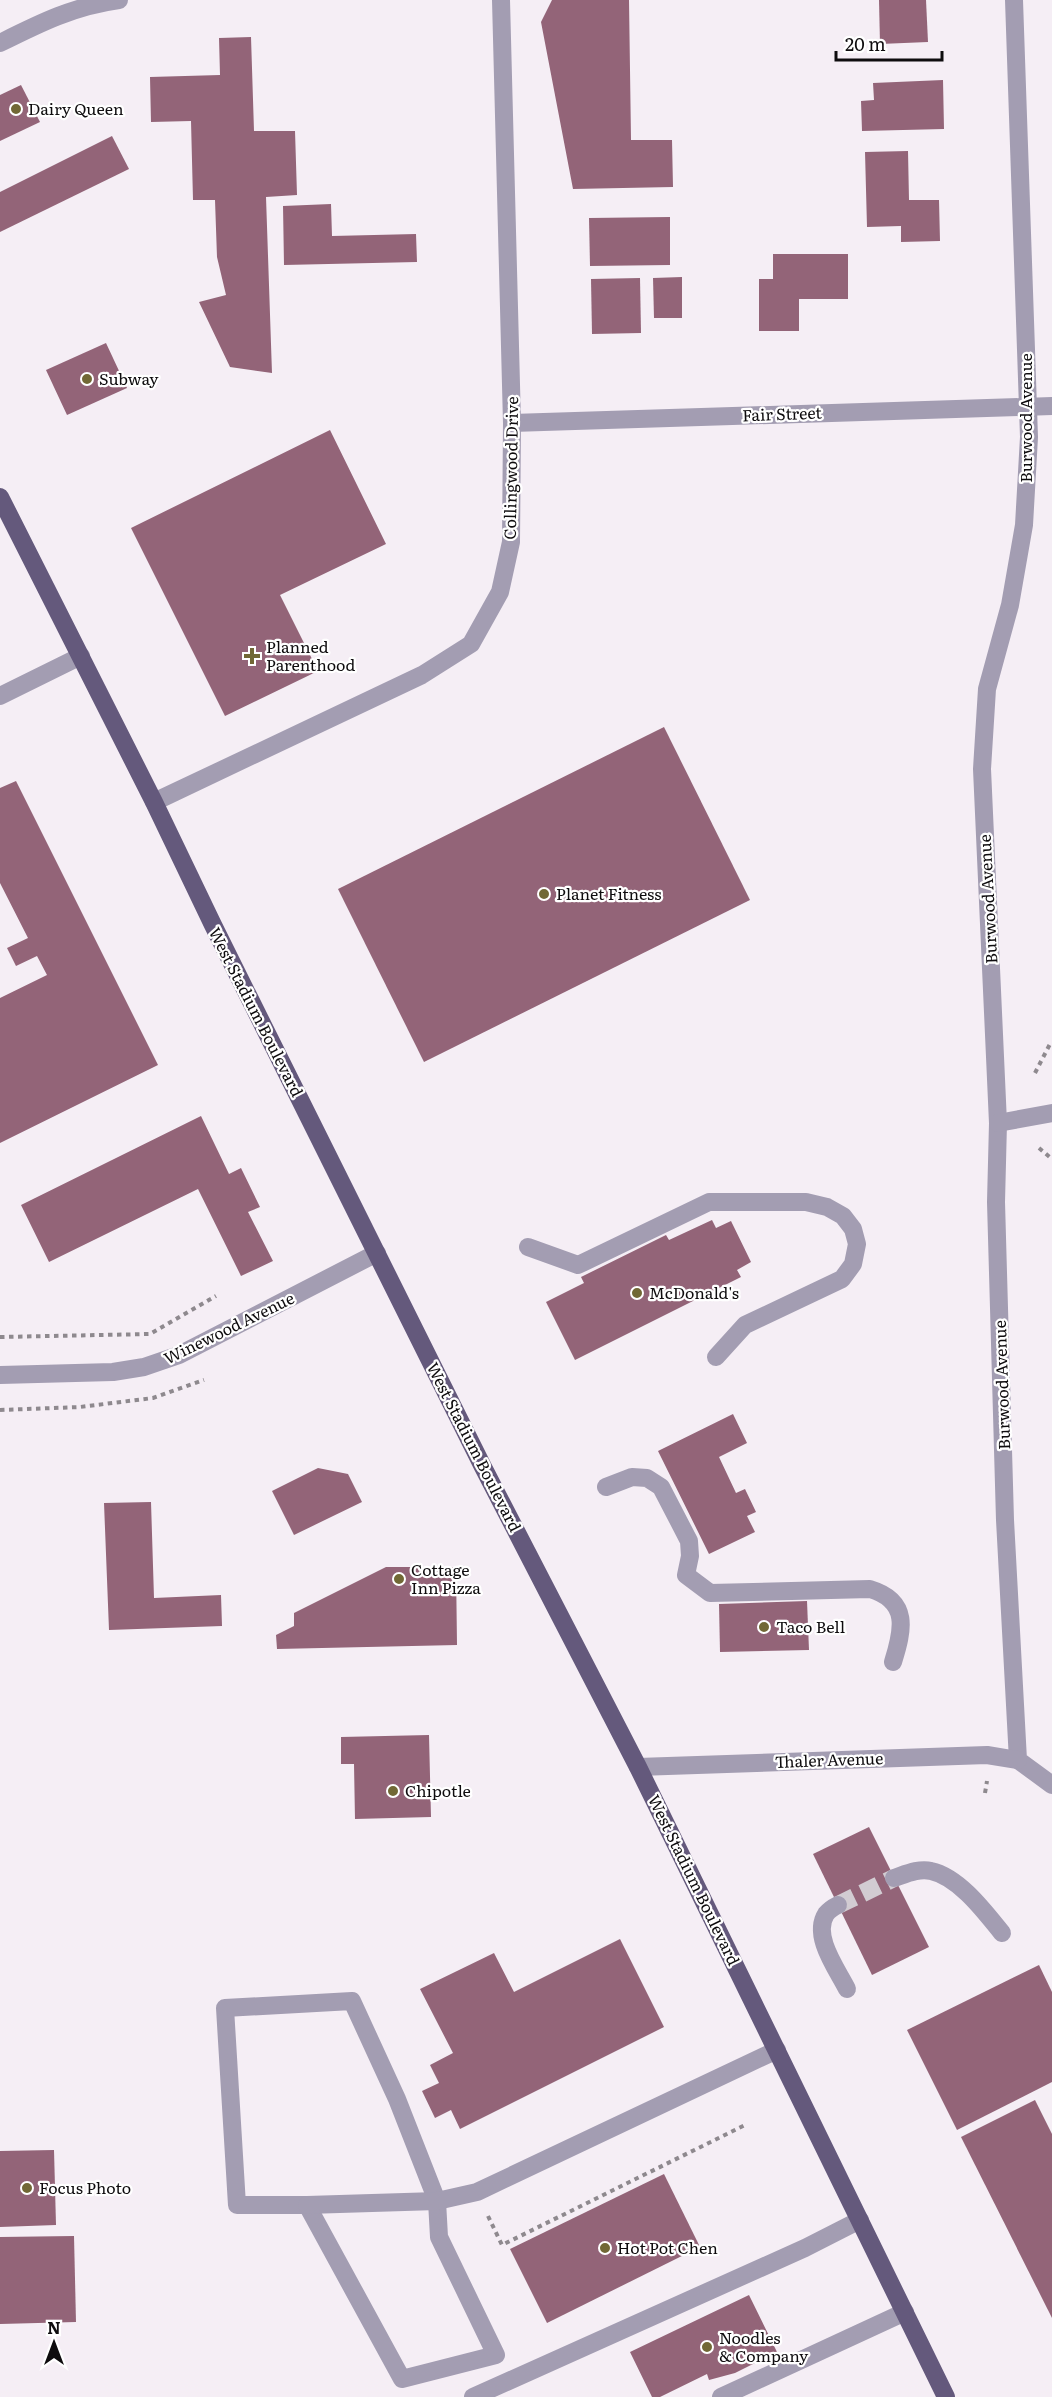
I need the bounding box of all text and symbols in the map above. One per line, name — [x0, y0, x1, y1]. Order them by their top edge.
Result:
scale bar — [836, 24, 942, 62]
text: 20 m — [845, 30, 886, 57]
place label: Dairy Queen — [28, 96, 124, 120]
marker: Dairy Queen — [9, 102, 23, 116]
street label: Burwood Avenue — [1013, 353, 1037, 483]
place label: Subway — [99, 366, 159, 390]
marker: Subway — [80, 372, 94, 386]
street label: Collingwood Drive — [497, 396, 523, 540]
street label: Fair Street — [742, 400, 823, 426]
place label: Planned Parenthood — [266, 634, 355, 676]
marker: Planned Parenthood — [243, 647, 261, 665]
street label: Burwood Avenue — [972, 834, 1002, 964]
place label: Planet Fitness — [556, 881, 661, 905]
marker: Planet Fitness — [537, 887, 551, 901]
street label: West Stadium Boulevard — [204, 923, 310, 1101]
place label: McDonald's — [649, 1280, 739, 1304]
street label: Winewood Avenue — [159, 1285, 298, 1369]
marker: McDonald's — [630, 1286, 644, 1300]
street label: Burwood Avenue — [987, 1320, 1015, 1450]
street label: West Stadium Boulevard — [422, 1358, 528, 1536]
place label: Cottage Inn Pizza — [411, 1557, 481, 1599]
marker: Cottage Inn Pizza — [392, 1572, 406, 1586]
place label: Taco Bell — [776, 1614, 845, 1638]
marker: Taco Bell — [757, 1620, 771, 1634]
street label: Thaler Avenue — [774, 1745, 884, 1773]
place label: Chipotle — [405, 1778, 471, 1802]
marker: Chipotle — [386, 1784, 400, 1798]
street label: West Stadium Boulevard — [643, 1790, 747, 1969]
place label: Focus Photo — [39, 2175, 131, 2199]
marker: Focus Photo — [20, 2181, 34, 2195]
place label: Hot Pot Chen — [617, 2235, 718, 2259]
marker: Hot Pot Chen — [598, 2241, 612, 2255]
north arrow — [24, 2313, 84, 2373]
text: N — [47, 2315, 61, 2339]
place label: Noodles & Company — [719, 2325, 809, 2367]
marker: Noodles & Company — [700, 2340, 714, 2354]

